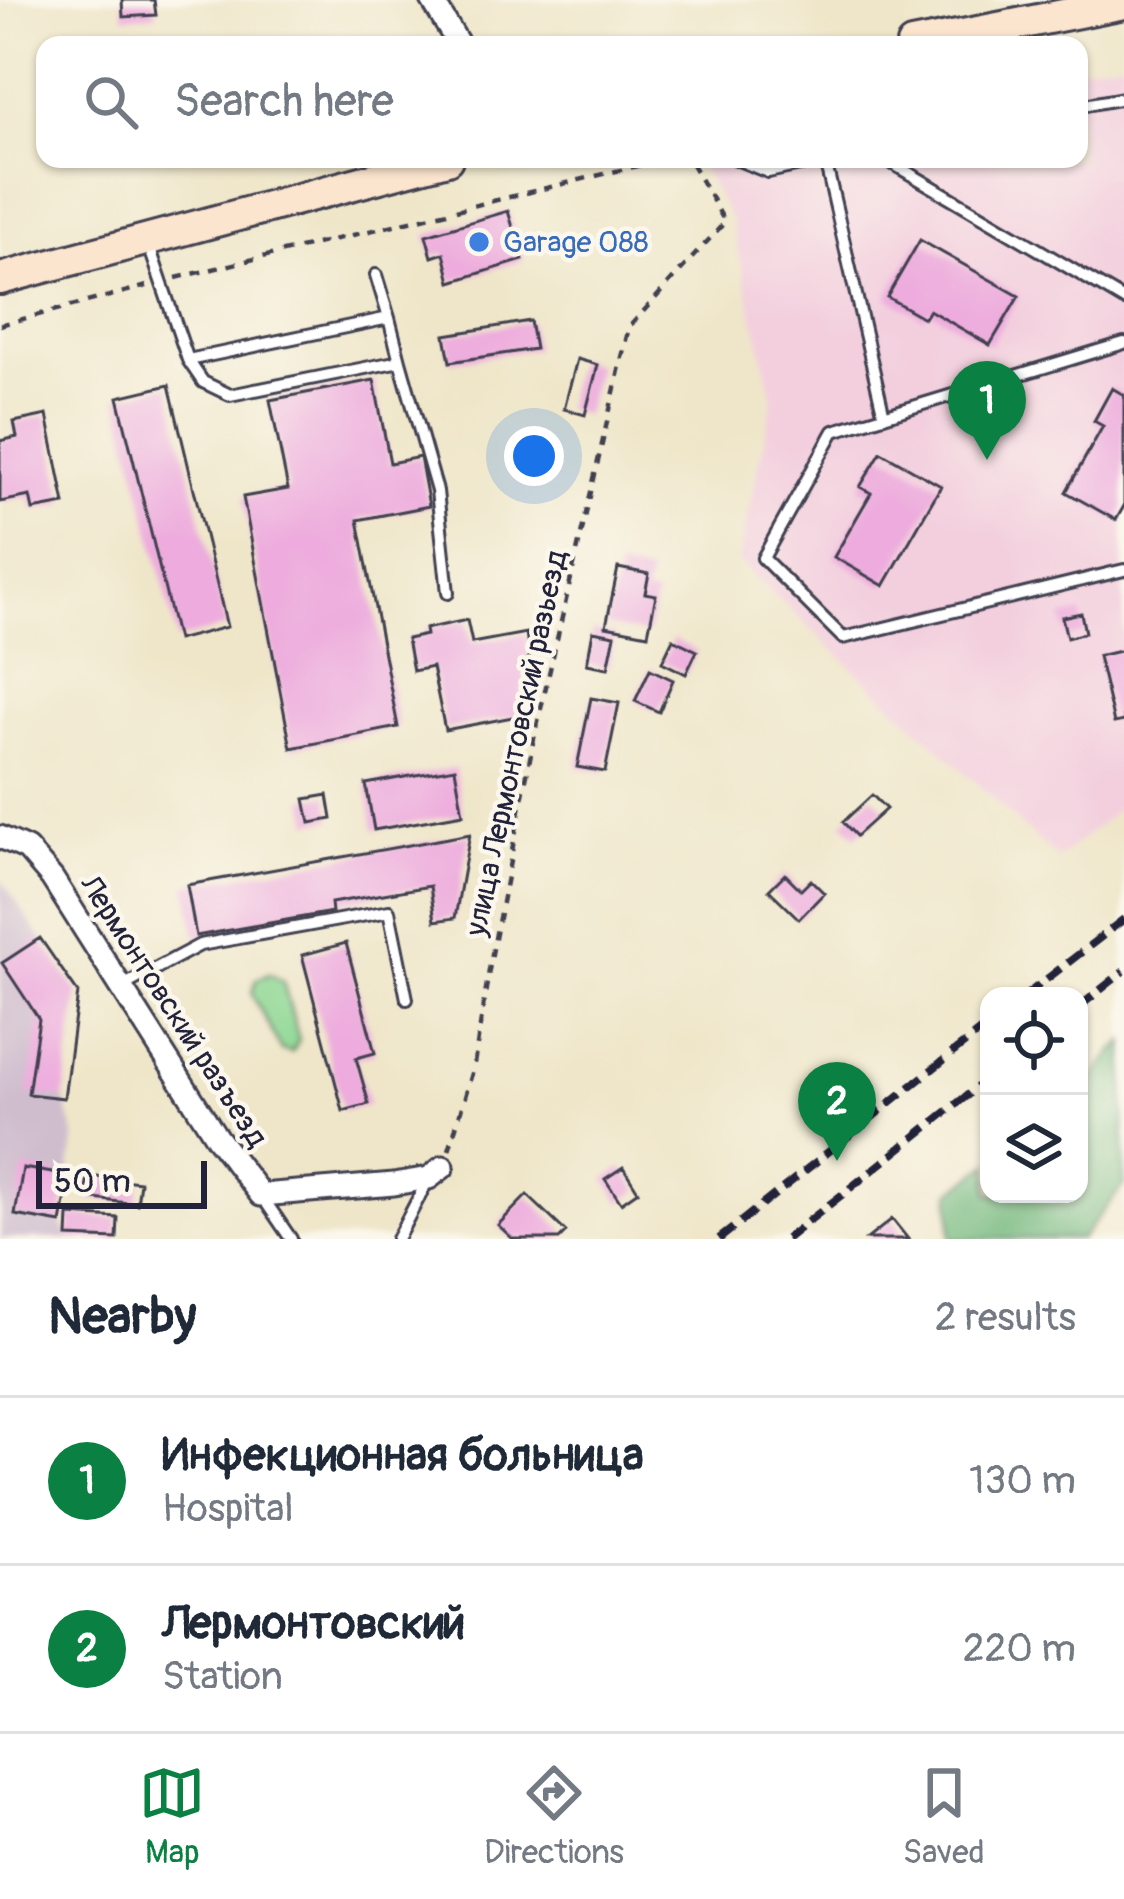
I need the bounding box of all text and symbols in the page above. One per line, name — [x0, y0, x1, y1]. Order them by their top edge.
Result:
search box — [36, 36, 1088, 168]
icon: search — [78, 69, 144, 135]
text: Search here — [174, 74, 394, 130]
place label: Garage 088 — [503, 224, 649, 261]
marker: Garage 088 — [466, 229, 492, 255]
pin: 1 — [948, 361, 1026, 460]
your location — [504, 426, 564, 486]
street label: улица Лермонтовский разьезд — [457, 547, 575, 940]
street label: Лермонтовский разъезд — [71, 867, 275, 1154]
map controls — [980, 987, 1088, 1203]
button: locate — [980, 987, 1088, 1095]
pin: 2 — [798, 1062, 876, 1161]
button: layers — [980, 1095, 1088, 1203]
scale bar — [36, 1155, 207, 1208]
text: 50 m — [54, 1161, 131, 1202]
text: Nearby — [48, 1285, 196, 1349]
text: 2 results — [935, 1293, 1076, 1342]
text: Инфекционная больница — [162, 1428, 644, 1484]
text: 1 — [79, 1456, 95, 1505]
text: 130 m — [969, 1456, 1076, 1505]
text: Hospital — [162, 1484, 294, 1533]
text: Лермонтовский — [162, 1596, 465, 1652]
text: 2 — [76, 1624, 98, 1673]
text: 220 m — [963, 1624, 1076, 1673]
text: Station — [162, 1652, 283, 1701]
tab: Map — [139, 1760, 205, 1873]
tab: Directions — [484, 1760, 624, 1873]
tab: Saved — [903, 1760, 985, 1873]

